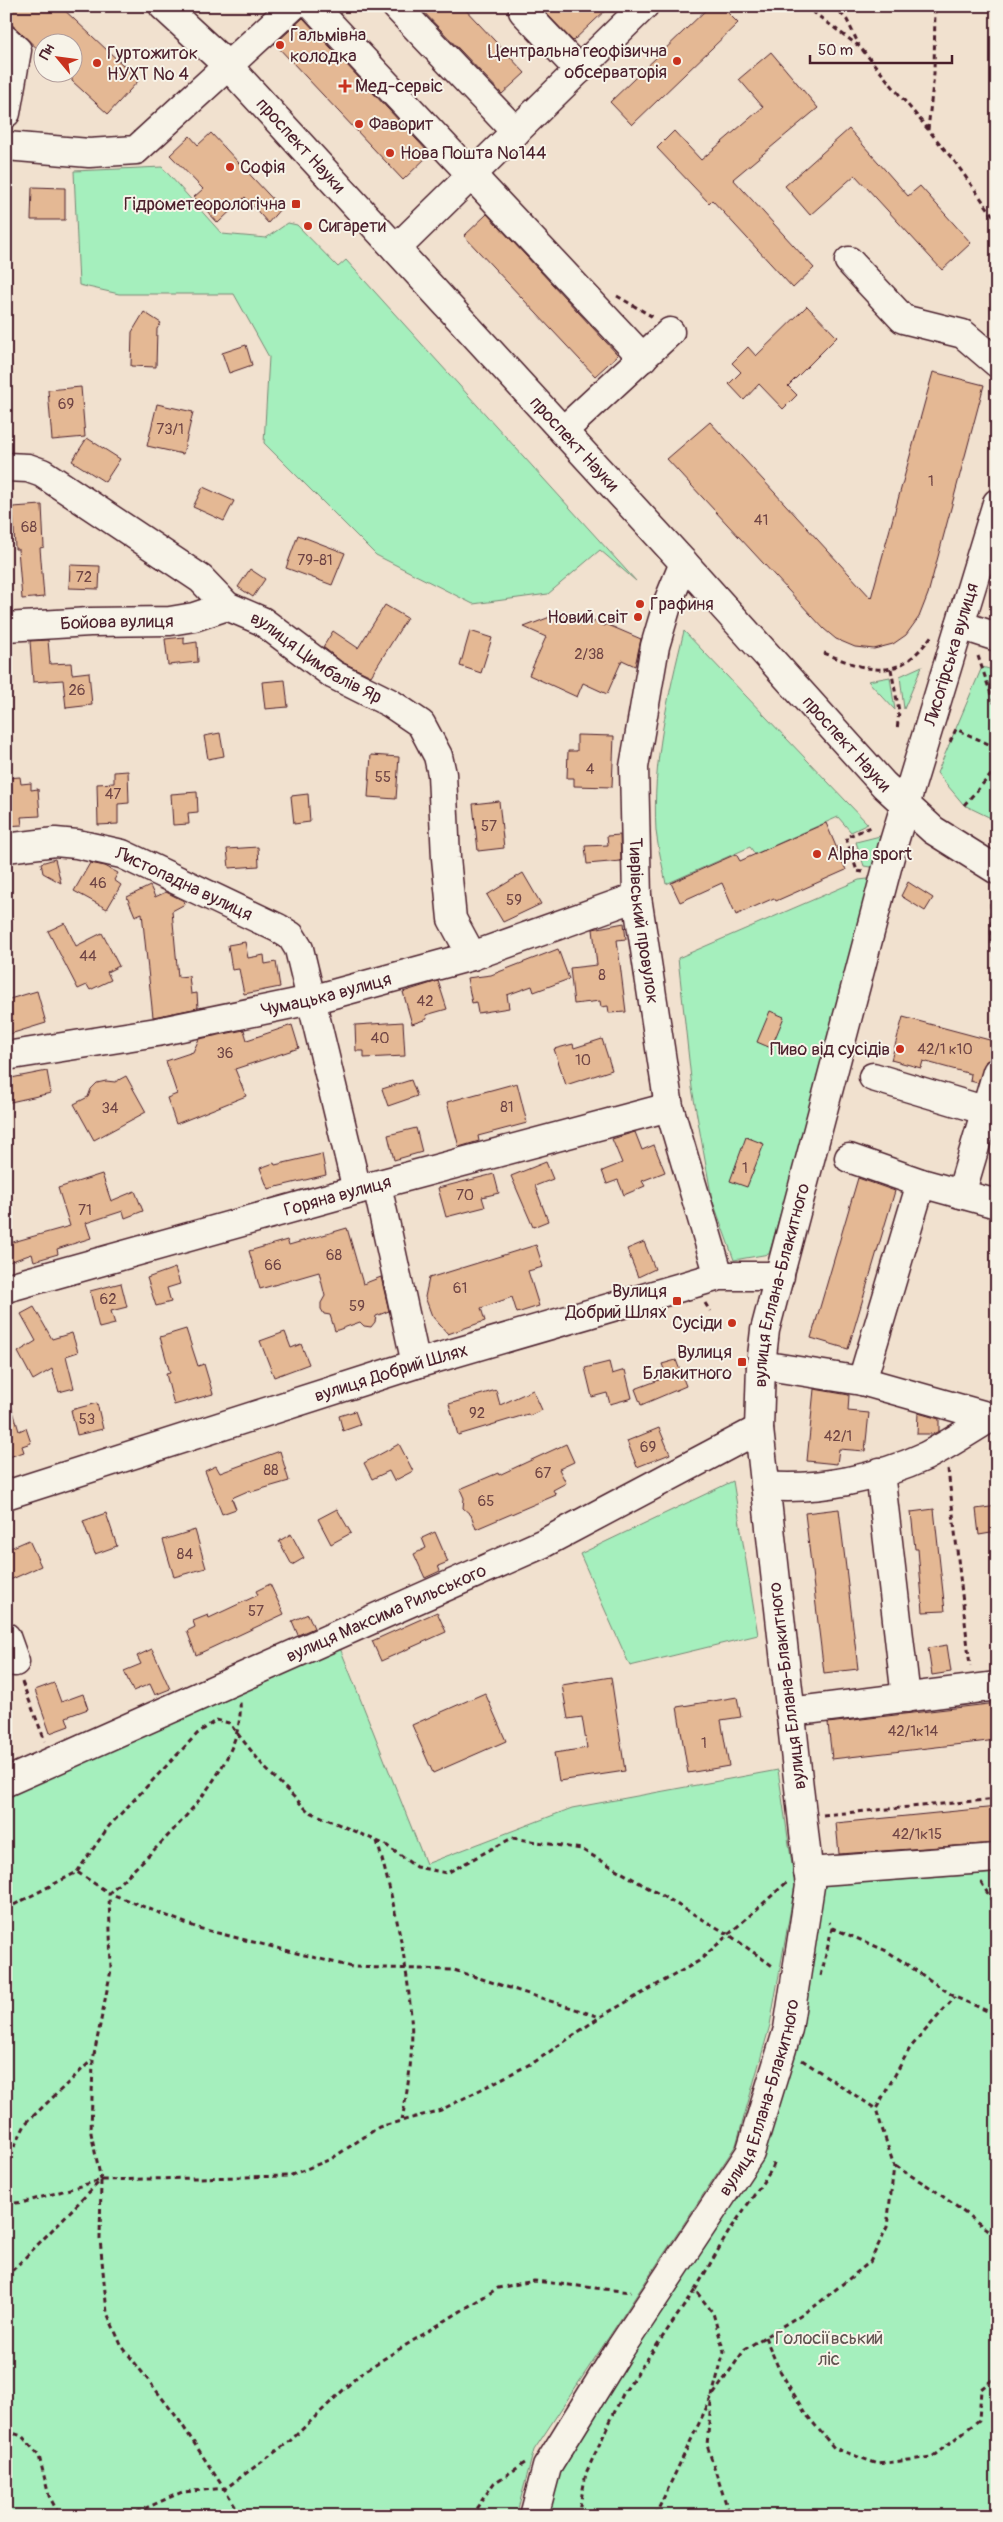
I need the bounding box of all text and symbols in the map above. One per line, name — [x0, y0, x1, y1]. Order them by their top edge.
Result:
place label: Гальмівна колодка — [290, 24, 366, 68]
north arrow — [32, 32, 82, 82]
scale bar — [810, 32, 953, 64]
marker: Гальмівна колодка — [274, 39, 286, 51]
place label: Центральна геофізична обсерваторія — [488, 40, 667, 84]
text: Пн — [36, 41, 58, 63]
text: 50 m — [818, 41, 853, 60]
place label: Гуртожиток НУХТ № 4 — [107, 42, 198, 86]
marker: Центральна геофізична обсерваторія — [671, 55, 683, 67]
marker: Гуртожиток НУХТ № 4 — [91, 57, 103, 69]
place label: Мед-сервіс — [355, 75, 443, 98]
marker: Мед-сервіс — [339, 80, 351, 92]
street label: проспект Науки — [251, 93, 350, 198]
place label: Фаворит — [369, 113, 433, 136]
marker: Фаворит — [353, 118, 365, 130]
place label: Нова Пошта №144 — [400, 142, 547, 165]
marker: Нова Пошта №144 — [384, 147, 396, 159]
place label: Софія — [240, 156, 285, 179]
marker: Софія — [224, 161, 236, 173]
place label: Гідрометеорологічна — [124, 193, 286, 216]
marker: Гідрометеорологічна — [290, 198, 302, 210]
place label: Сигарети — [318, 215, 386, 238]
marker: Сигарети — [302, 220, 314, 232]
street label: проспект Науки — [525, 391, 624, 497]
house number: 69 — [58, 395, 74, 414]
house number: 73/1 — [156, 420, 184, 439]
house number: 1 — [928, 472, 934, 491]
house number: 41 — [754, 511, 768, 530]
house number: 68 — [21, 518, 38, 537]
house number: 79-81 — [297, 551, 333, 570]
house number: 72 — [76, 568, 92, 587]
street label: Лисогірська вулиця — [919, 580, 984, 730]
place label: Графиня — [650, 593, 714, 616]
marker: Графиня — [634, 598, 646, 610]
street label: вулиця Цимбалів Яр — [247, 606, 386, 709]
place label: Новий світ — [547, 606, 628, 629]
street label: Бойова вулиця — [59, 610, 174, 636]
marker: Новий світ — [632, 611, 644, 623]
house number: 2/38 — [574, 645, 604, 664]
house number: 26 — [68, 681, 86, 700]
street label: проспект Науки — [797, 691, 895, 797]
house number: 4 — [586, 760, 595, 779]
house number: 55 — [375, 768, 391, 787]
house number: 47 — [105, 785, 121, 804]
house number: 57 — [481, 817, 497, 836]
street label: Тиврівський провулок — [624, 837, 664, 1005]
street label: Листопадна вулиця — [112, 842, 256, 926]
place label: Alpha sport — [827, 843, 913, 866]
marker: Alpha sport — [811, 848, 823, 860]
house number: 46 — [89, 874, 107, 893]
house number: 59 — [506, 891, 522, 910]
house number: 44 — [79, 947, 97, 966]
house number: 8 — [598, 966, 606, 985]
street label: Чумацька вулиця — [259, 968, 394, 1022]
house number: 42 — [416, 992, 434, 1011]
house number: 40 — [371, 1029, 389, 1048]
place label: Пиво від сусідів — [770, 1038, 890, 1061]
house number: 42/1 к10 — [917, 1040, 973, 1059]
marker: Пиво від сусідів — [894, 1043, 906, 1055]
house number: 36 — [216, 1044, 234, 1063]
house number: 10 — [575, 1051, 591, 1070]
house number: 81 — [500, 1098, 514, 1117]
house number: 34 — [101, 1099, 119, 1118]
house number: 1 — [742, 1159, 748, 1178]
street label: Горяна вулиця — [281, 1170, 394, 1222]
street label: вулиця Еллана-Блакитного — [749, 1181, 815, 1388]
house number: 70 — [456, 1186, 474, 1205]
house number: 71 — [78, 1201, 92, 1220]
house number: 68 — [326, 1246, 343, 1265]
house number: 66 — [264, 1256, 282, 1275]
house number: 61 — [453, 1279, 467, 1298]
place label: Вулиця Добрий Шлях — [564, 1280, 667, 1324]
house number: 62 — [99, 1290, 117, 1309]
marker: Вулиця Добрий Шлях — [671, 1295, 683, 1307]
house number: 59 — [349, 1297, 365, 1316]
place label: Сусіди — [672, 1312, 722, 1335]
marker: Сусіди — [726, 1317, 738, 1329]
street label: вулиця Добрий Шлях — [312, 1339, 470, 1408]
place label: Вулиця Блакитного — [643, 1341, 732, 1385]
marker: Вулиця Блакитного — [736, 1356, 748, 1368]
house number: 92 — [469, 1404, 485, 1423]
house number: 53 — [79, 1410, 95, 1429]
house number: 42/1 — [824, 1427, 852, 1446]
house number: 69 — [640, 1438, 656, 1457]
house number: 88 — [263, 1461, 279, 1480]
house number: 67 — [535, 1464, 551, 1483]
house number: 65 — [478, 1492, 494, 1511]
house number: 84 — [177, 1545, 193, 1564]
street label: вулиця Максима Рильського — [283, 1559, 490, 1668]
street label: вулиця Еллана-Блакитного — [763, 1581, 812, 1791]
house number: 57 — [248, 1602, 264, 1621]
house number: 42/1к14 — [888, 1722, 939, 1741]
house number: 1 — [701, 1734, 707, 1753]
house number: 42/1к15 — [892, 1825, 942, 1844]
street label: вулиця Еллана-Блакитного — [714, 1997, 804, 2201]
park label: Голосіївський ліс — [775, 2327, 883, 2371]

